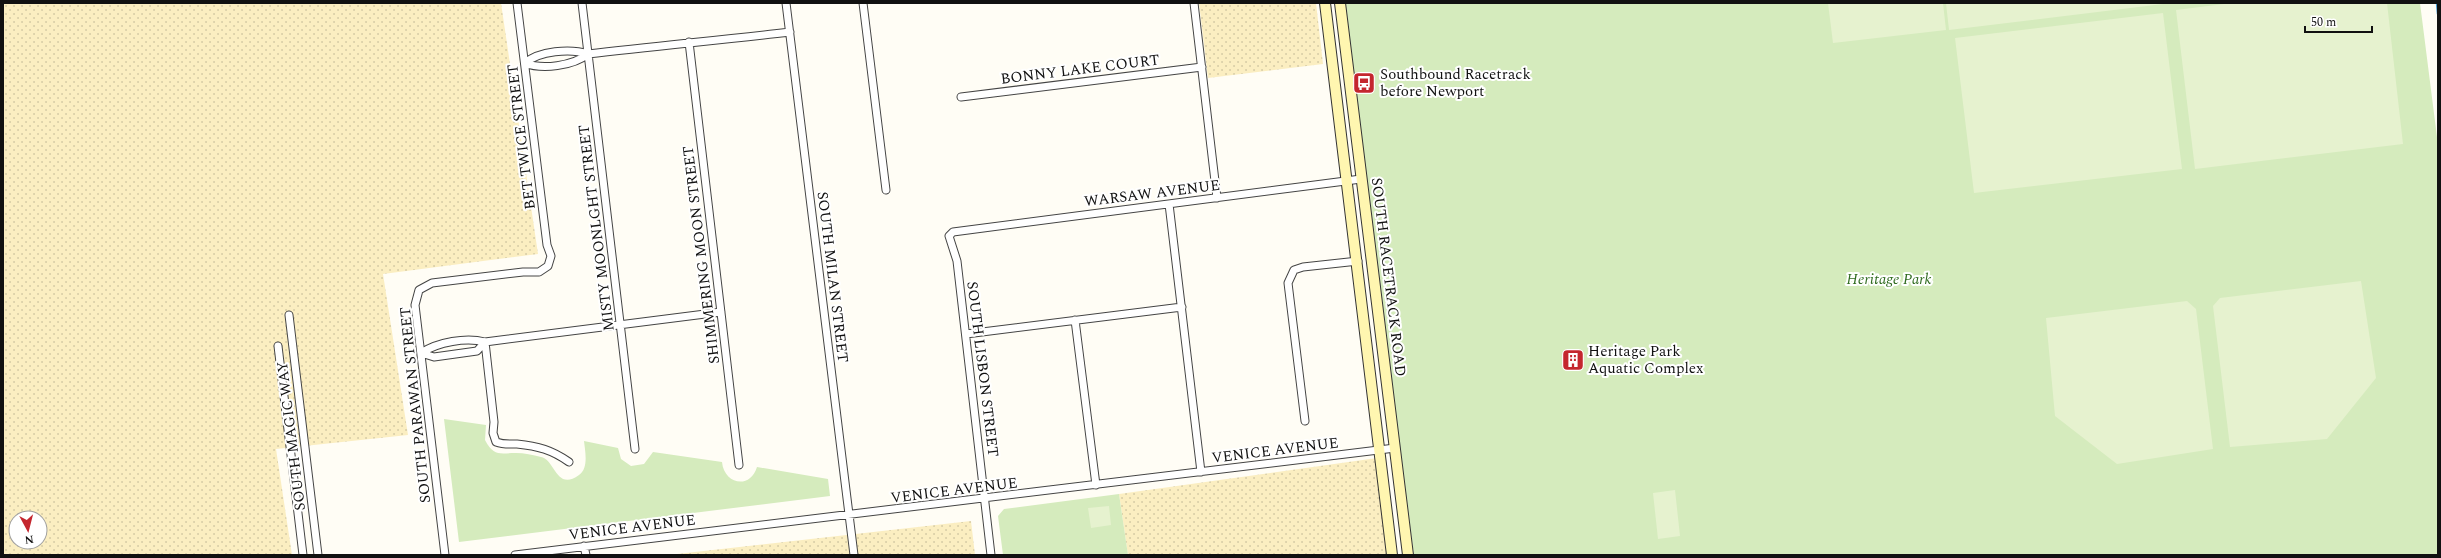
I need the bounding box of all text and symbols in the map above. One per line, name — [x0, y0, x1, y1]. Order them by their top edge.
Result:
scale bar — [2305, 8, 2372, 34]
text: 50 m — [2311, 13, 2336, 32]
street label: BONNY LAKE COURT — [999, 48, 1161, 91]
street label: BET TWICE STREET — [501, 63, 542, 211]
place label: Southbound Racetrack before Newport — [1380, 63, 1531, 103]
bus stop icon: Southbound Racetrack before Newport — [1351, 70, 1377, 96]
street label: MISTY MOONLGHT STREET — [572, 123, 621, 333]
street label: SHIMMERING MOON STREET — [677, 145, 726, 365]
street label: WARSAW AVENUE — [1083, 174, 1221, 213]
street label: SOUTH RACETRACK ROAD — [1365, 176, 1412, 378]
street label: SOUTH MILAN STREET — [811, 190, 854, 364]
park label: Heritage Park — [1847, 268, 1931, 291]
street label: SOUTH LISBON STREET — [960, 280, 1005, 458]
street label: SOUTH PARAWAN STREET — [394, 306, 437, 504]
place label: Heritage Park Aquatic Complex — [1588, 340, 1704, 380]
building icon: Heritage Park Aquatic Complex — [1560, 347, 1586, 373]
street label: SOUTH MAGIC WAY — [271, 360, 312, 512]
street label: VENICE AVENUE — [1210, 431, 1340, 470]
street label: VENICE AVENUE — [889, 471, 1019, 510]
street label: VENICE AVENUE — [567, 508, 697, 547]
north arrow — [8, 510, 48, 550]
text: N — [24, 530, 35, 548]

